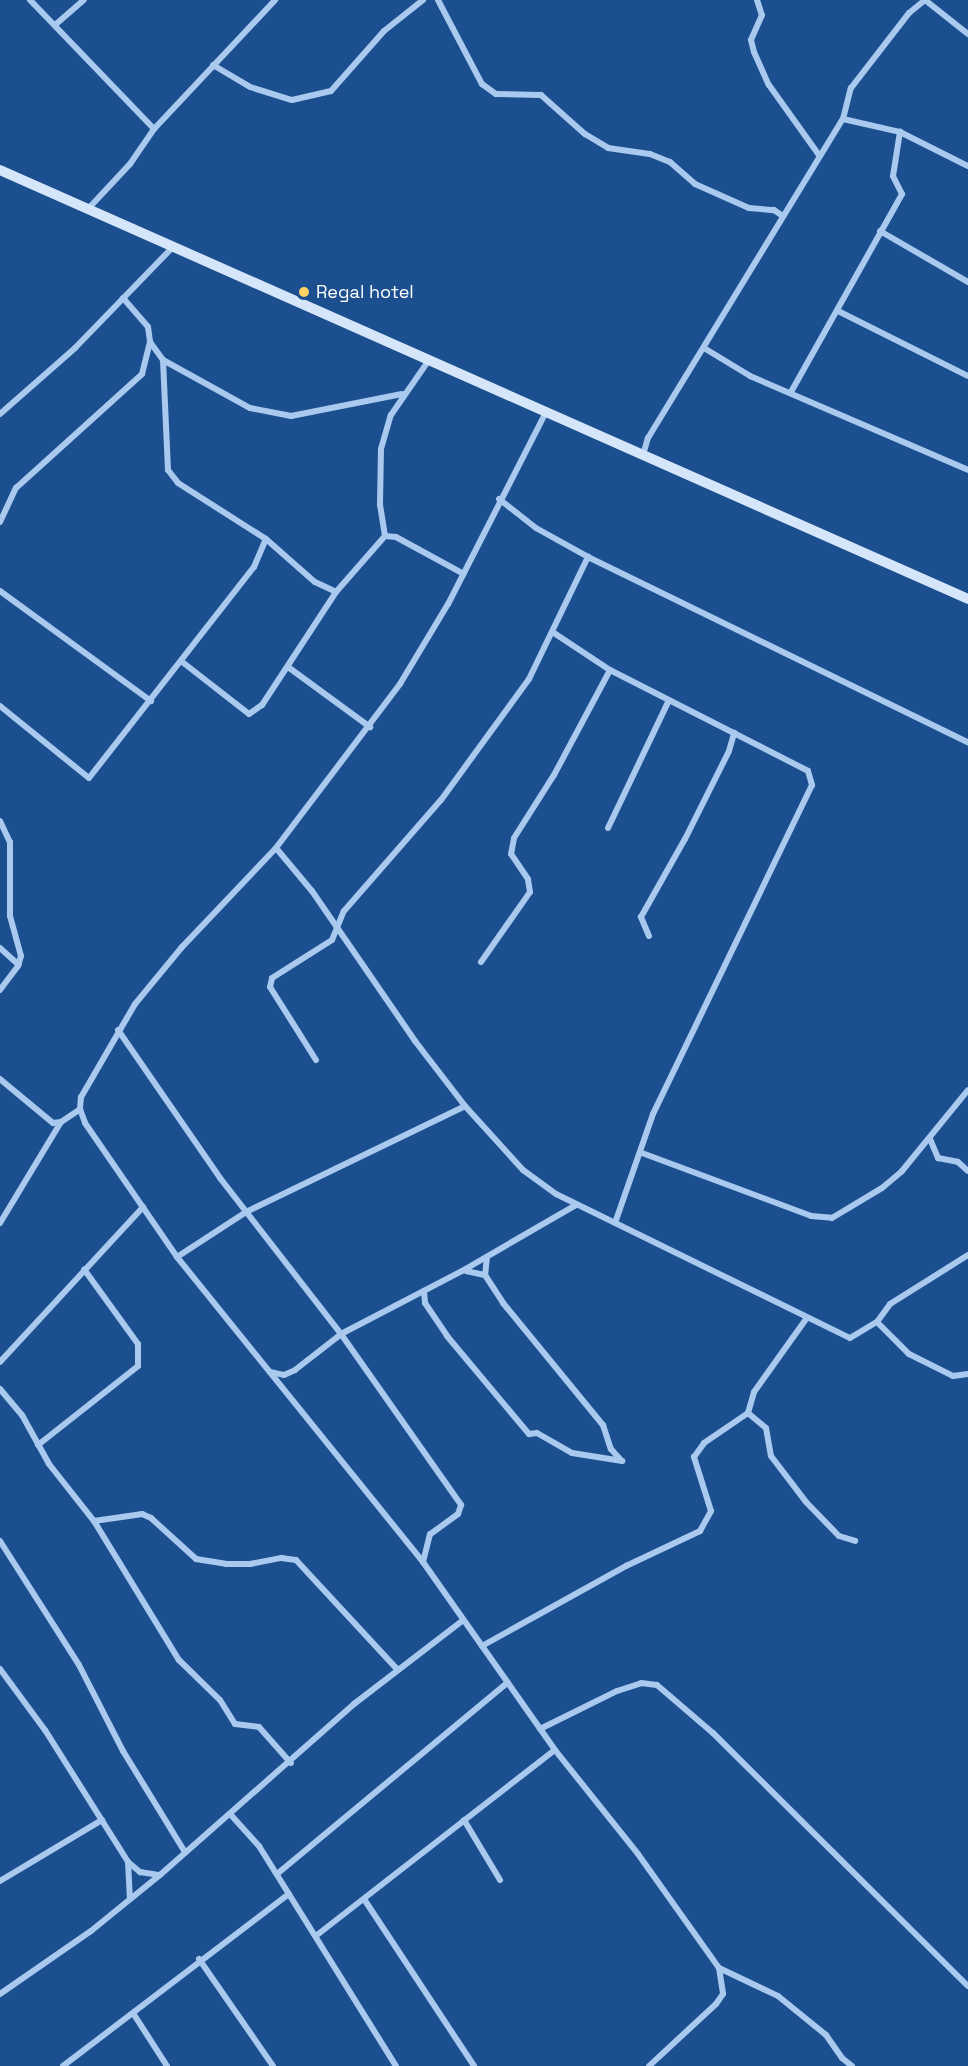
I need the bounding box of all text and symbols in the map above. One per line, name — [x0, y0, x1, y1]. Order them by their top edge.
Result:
place label: Regal hotel — [316, 281, 414, 303]
marker: Regal hotel — [297, 285, 311, 299]

